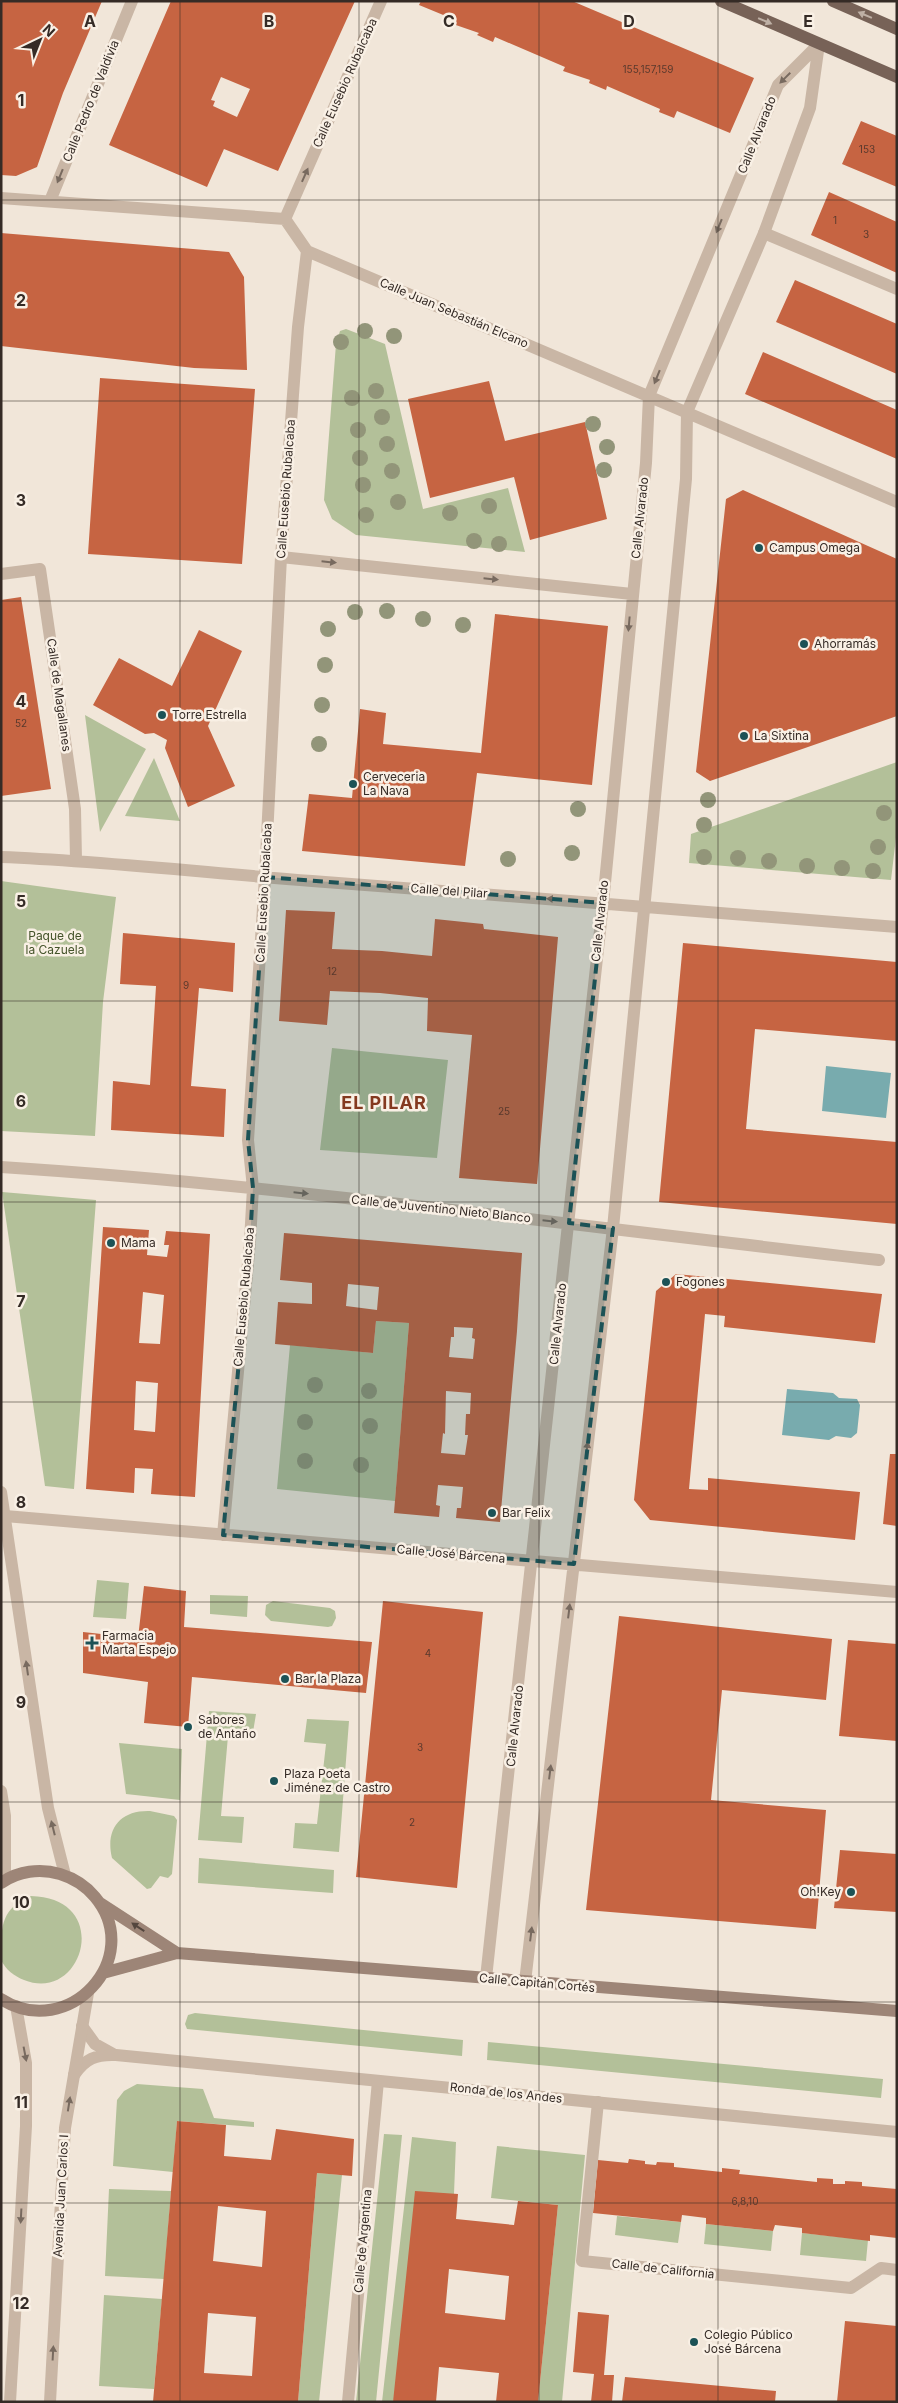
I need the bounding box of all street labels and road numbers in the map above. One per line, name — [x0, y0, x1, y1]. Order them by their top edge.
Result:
street label: Calle Eusebio Rubalcaba — [309, 16, 380, 150]
street label: Calle Pedro de Valdivia — [59, 38, 122, 164]
street label: Calle Alvarado — [734, 94, 779, 176]
street label: Calle Juan Sebastián Elcano — [378, 274, 531, 351]
street label: Calle Eusebio Rubalcaba — [273, 419, 298, 559]
street label: Calle Alvarado — [628, 476, 651, 560]
street label: Calle de Magallanes — [44, 637, 75, 752]
street label: Calle Eusebio Rubalcaba — [252, 823, 275, 963]
street label: Calle Alvarado — [588, 879, 611, 963]
street label: Calle del Pilar — [410, 880, 488, 901]
street label: Calle de Juventino Nieto Blanco — [351, 1192, 532, 1225]
street label: Calle Eusebio Rubalcaba — [230, 1227, 257, 1367]
street label: Calle Alvarado — [546, 1282, 569, 1366]
street label: Calle José Bárcena — [396, 1541, 506, 1566]
street label: Calle Alvarado — [503, 1684, 526, 1768]
street label: Calle Capitán Cortés — [478, 1970, 596, 1995]
street label: Ronda de los Andes — [449, 2079, 563, 2106]
street label: Avenida Juan Carlos I — [50, 2134, 71, 2258]
street label: Calle de Argentina — [350, 2188, 375, 2293]
street label: Calle de California — [611, 2256, 715, 2281]

